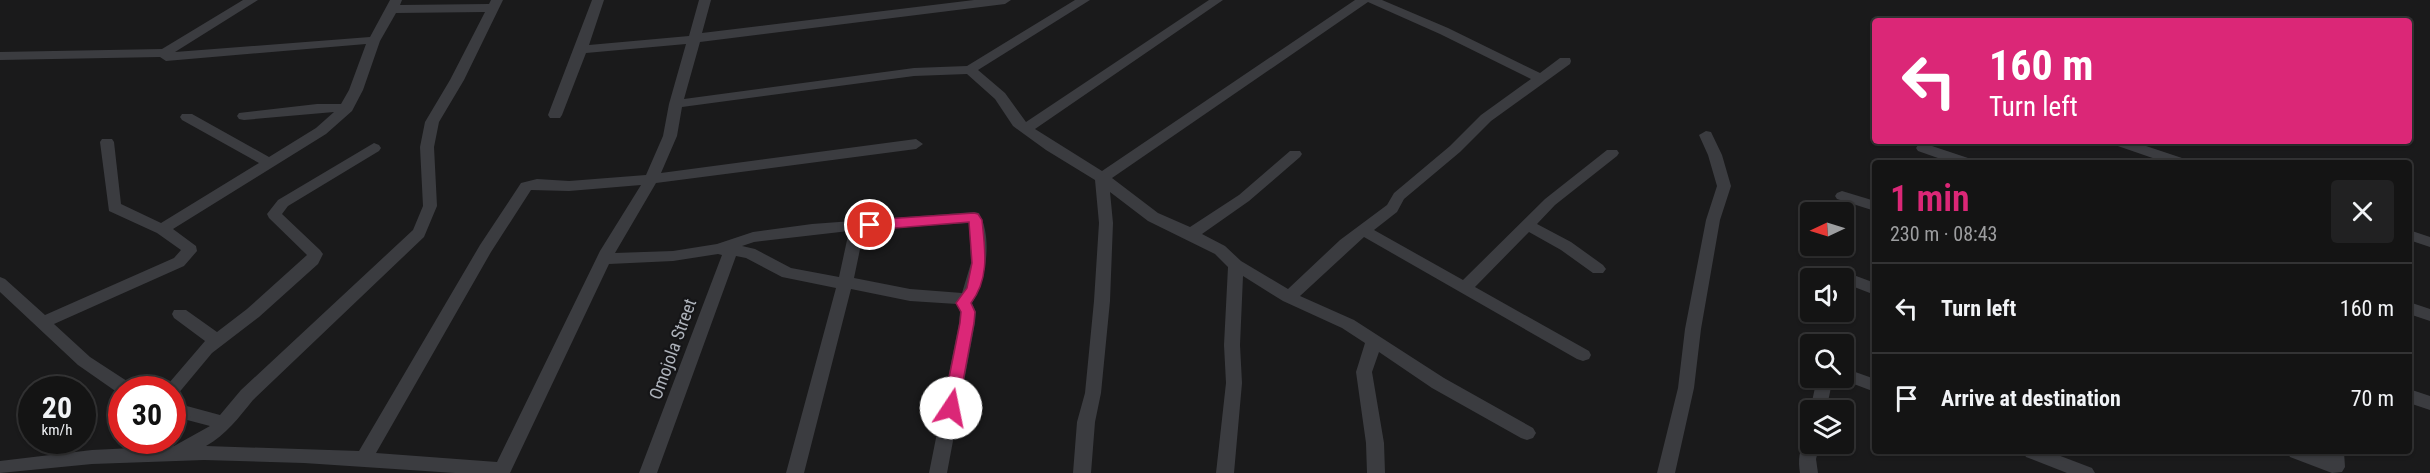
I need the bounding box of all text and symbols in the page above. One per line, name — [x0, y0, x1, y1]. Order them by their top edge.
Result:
text: 160 m — [1989, 41, 2094, 90]
icon: left — [1890, 42, 1968, 120]
text: Turn left — [1989, 91, 2078, 123]
text: 1 min — [1890, 178, 1970, 220]
button: close — [2331, 180, 2394, 243]
pin — [844, 199, 895, 250]
north arrow — [1800, 202, 1854, 256]
map controls — [1800, 202, 1854, 454]
icon: arrive — [853, 208, 886, 241]
text: 230 m · 08:43 — [1890, 222, 1997, 246]
button: sound — [1800, 268, 1854, 322]
icon: left — [1890, 292, 1923, 325]
street label: Omojola Street — [645, 296, 700, 402]
text: Turn left — [1941, 296, 2016, 321]
text: 160 m — [2340, 296, 2394, 321]
button: search — [1800, 334, 1854, 388]
speed limit sign: 30 — [108, 376, 186, 454]
position arrow — [919, 376, 983, 440]
icon: arrive — [1890, 382, 1923, 415]
text: Arrive at destination — [1941, 386, 2121, 411]
text: 70 m — [2351, 386, 2394, 411]
text: 20 — [42, 390, 72, 425]
button: layers — [1800, 400, 1854, 454]
text: km/h — [42, 421, 72, 439]

